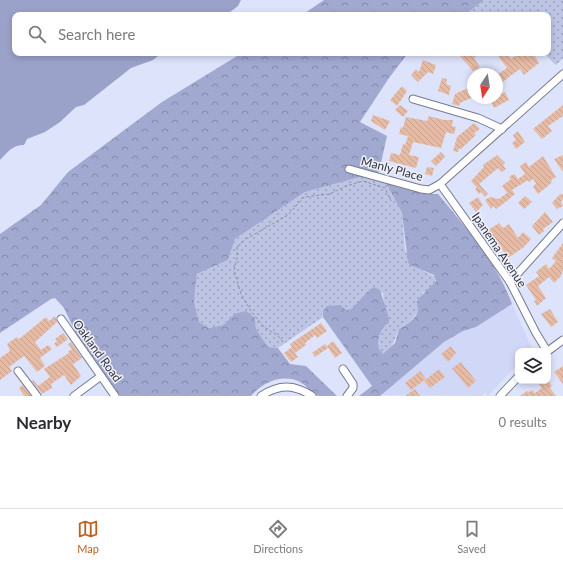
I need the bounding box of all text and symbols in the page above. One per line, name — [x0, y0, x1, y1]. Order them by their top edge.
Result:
search box — [12, 12, 551, 56]
icon: search — [26, 23, 48, 45]
text: Search here — [58, 25, 135, 43]
north arrow — [467, 68, 503, 104]
street label: Manly Place — [360, 153, 425, 184]
street label: Ipanema Avenue — [469, 209, 530, 290]
street label: Oakland Road — [70, 317, 125, 385]
map controls — [515, 348, 551, 384]
button: layers — [515, 348, 551, 384]
text: Nearby — [16, 412, 71, 433]
text: 0 results — [499, 414, 547, 430]
tab: Map — [77, 518, 99, 555]
tab: Directions — [253, 518, 303, 555]
tab: Saved — [457, 518, 486, 555]

